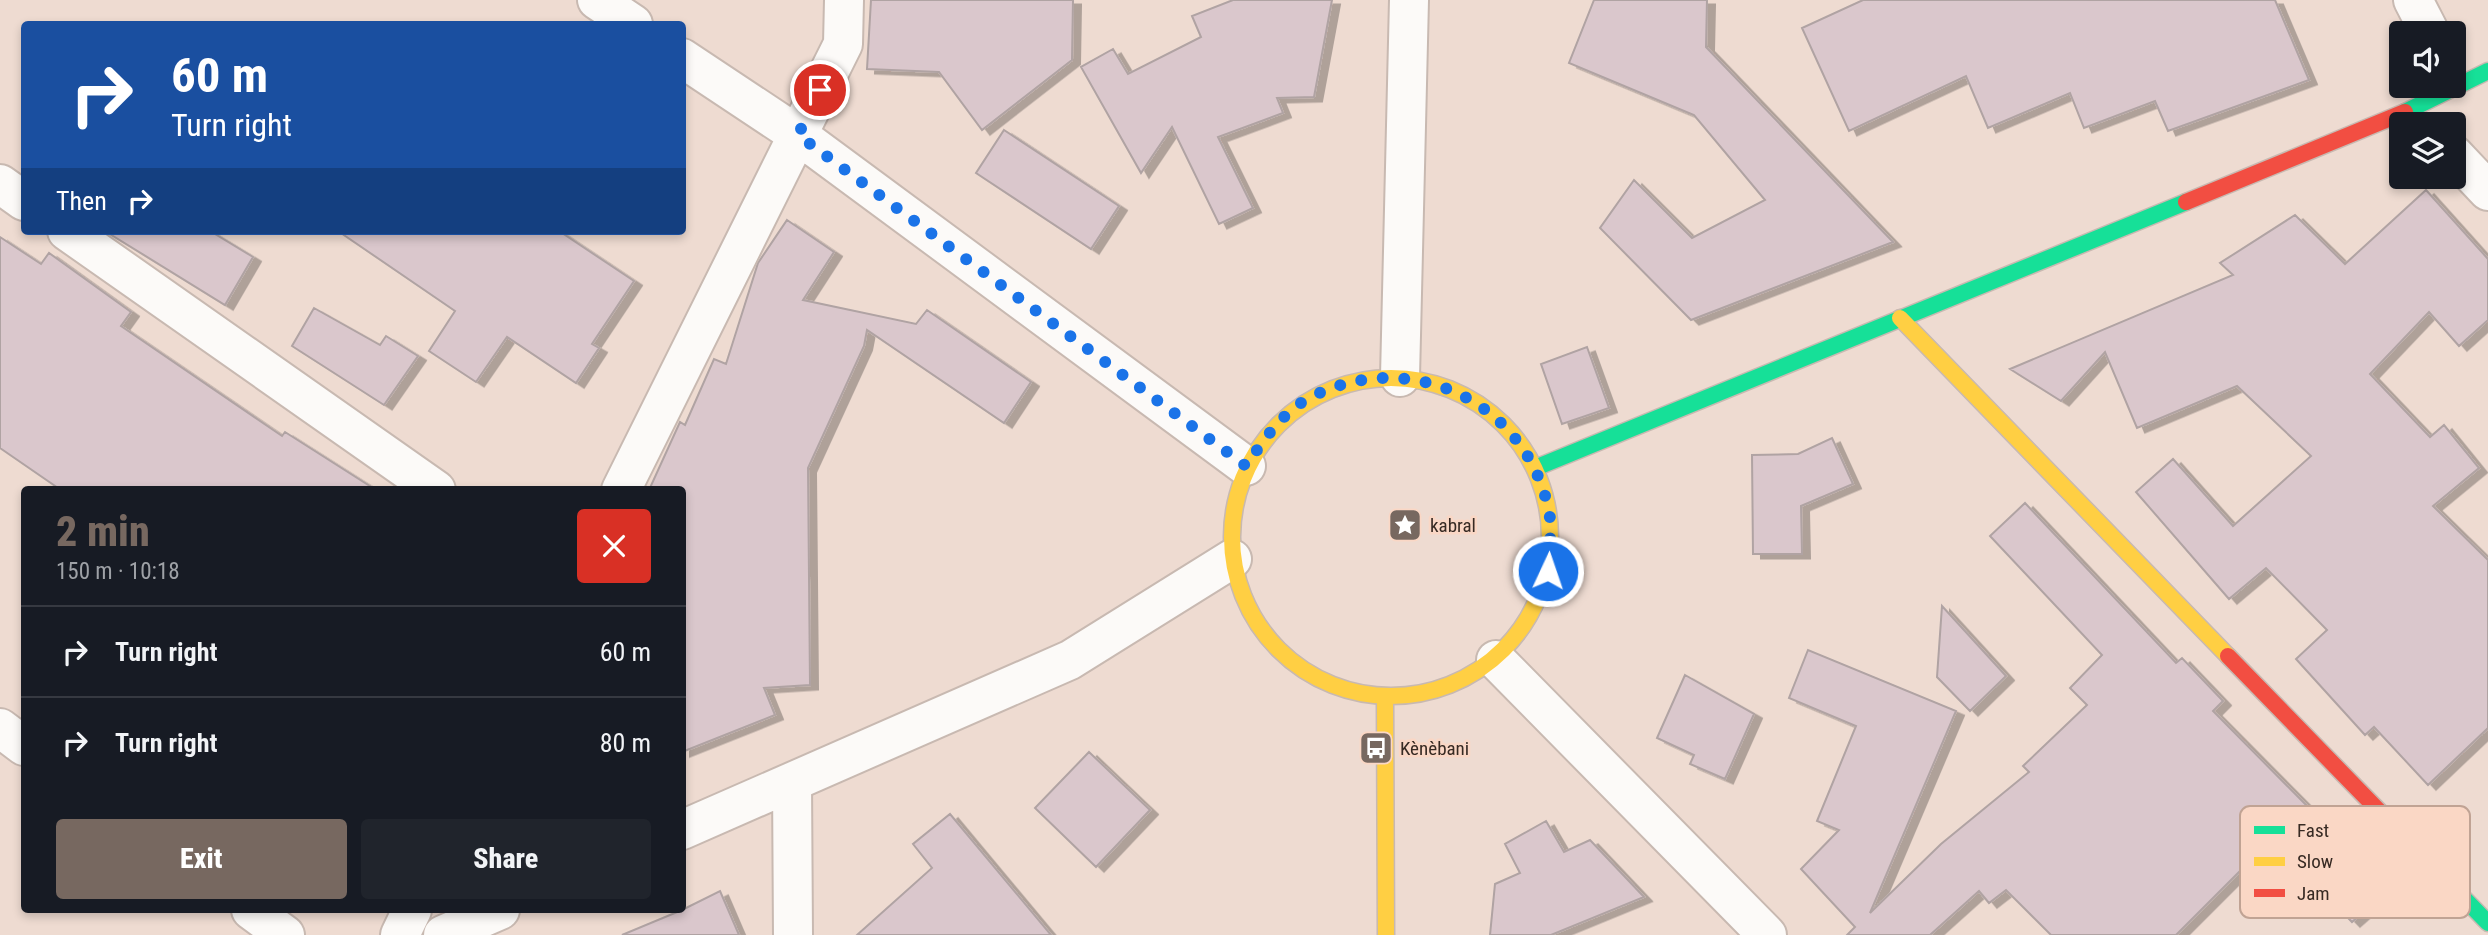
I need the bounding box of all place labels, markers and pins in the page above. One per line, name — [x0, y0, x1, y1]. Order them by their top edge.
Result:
pin — [790, 60, 850, 120]
place icon: kabral — [1386, 506, 1424, 544]
place label: kabral — [1430, 514, 1476, 537]
bus stop icon: Kènèbani — [1357, 729, 1395, 767]
place label: Kènèbani — [1400, 737, 1469, 760]

